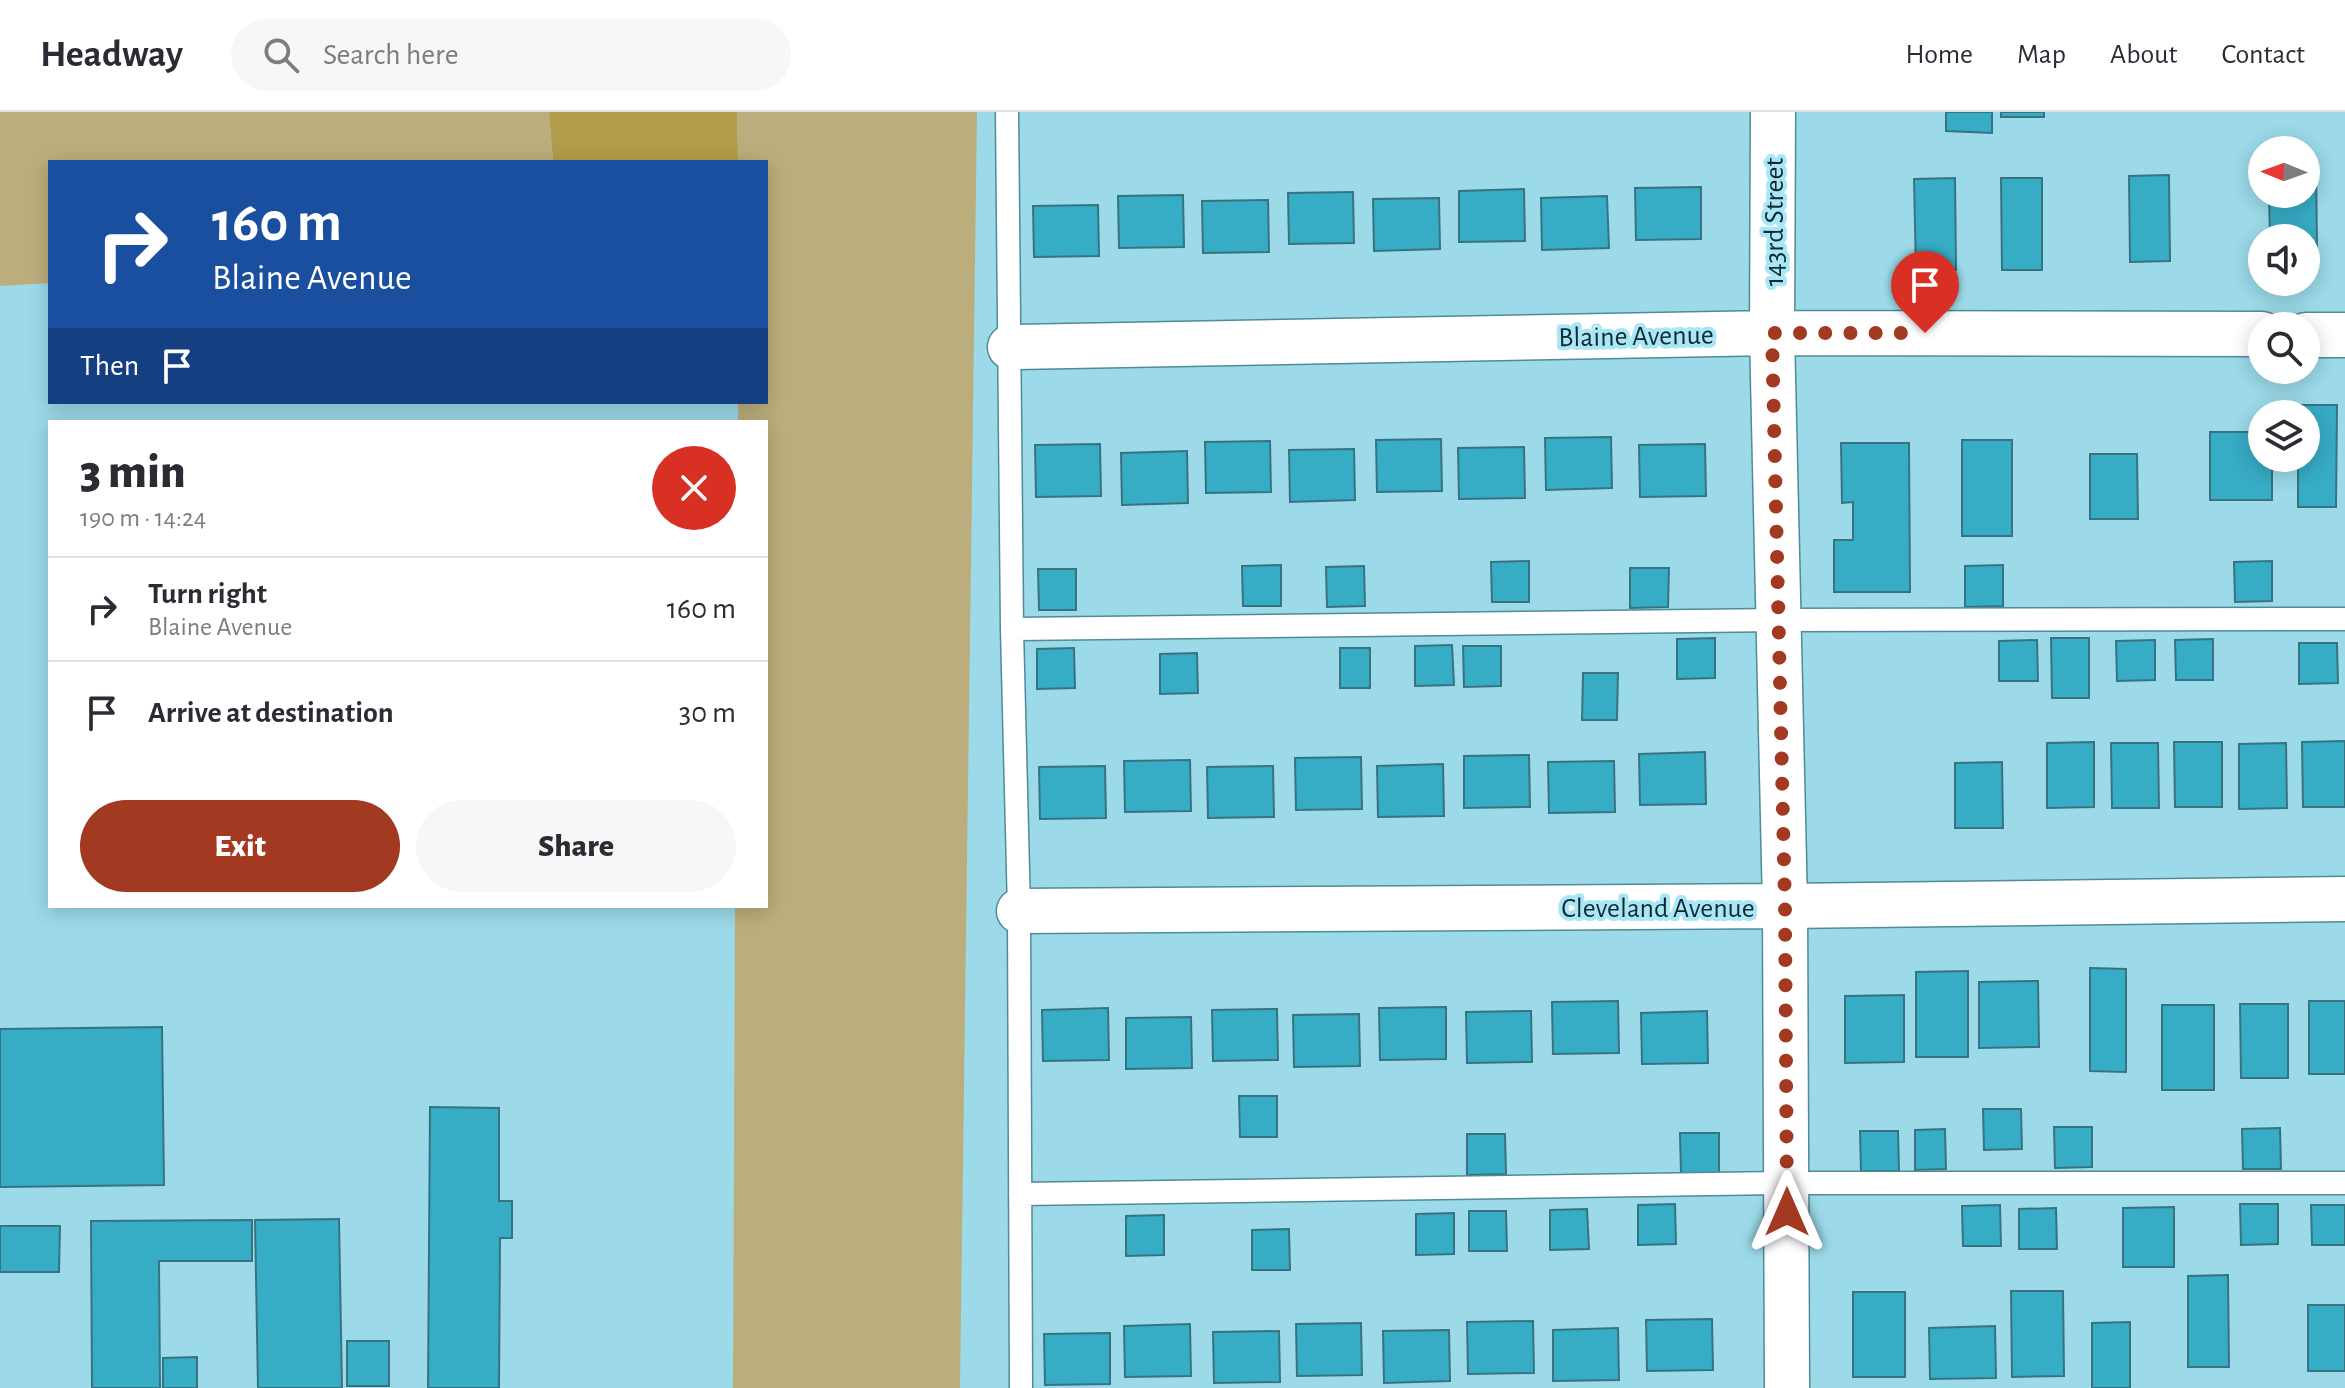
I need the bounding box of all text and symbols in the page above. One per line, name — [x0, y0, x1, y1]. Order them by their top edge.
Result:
search box — [231, 19, 791, 91]
icon: search — [259, 33, 303, 77]
text: Headway — [40, 36, 183, 74]
text: Search here — [323, 40, 459, 70]
text: Home — [1906, 41, 1973, 69]
text: Map — [2017, 41, 2066, 69]
text: About — [2110, 41, 2178, 69]
text: Contact — [2222, 41, 2305, 69]
north arrow — [2248, 136, 2320, 208]
map controls — [2248, 136, 2320, 472]
street label: 143rd Street — [1761, 158, 1789, 286]
icon: right — [80, 192, 184, 296]
text: 160 m — [212, 195, 342, 251]
button: sound — [2248, 224, 2320, 296]
pin — [1891, 251, 1959, 333]
text: Blaine Avenue — [212, 260, 412, 296]
icon: arrive — [1903, 263, 1947, 307]
button: search — [2248, 312, 2320, 384]
street label: Blaine Avenue — [1558, 322, 1714, 352]
icon: arrive — [155, 344, 199, 388]
text: Then — [80, 351, 139, 381]
button: layers — [2248, 400, 2320, 472]
button: close — [652, 446, 736, 530]
text: 3 min — [80, 449, 186, 497]
text: 190 m · 14:24 — [80, 505, 206, 531]
text: Turn right — [148, 579, 267, 609]
icon: right — [80, 587, 124, 631]
text: 160 m — [667, 594, 736, 624]
text: Blaine Avenue — [148, 614, 292, 640]
icon: arrive — [80, 691, 124, 735]
text: Arrive at destination — [148, 698, 394, 728]
text: 30 m — [679, 698, 736, 728]
button: Exit — [80, 800, 400, 892]
button: Share — [416, 800, 736, 892]
street label: Cleveland Avenue — [1561, 895, 1755, 923]
position arrow — [1745, 1170, 1829, 1254]

